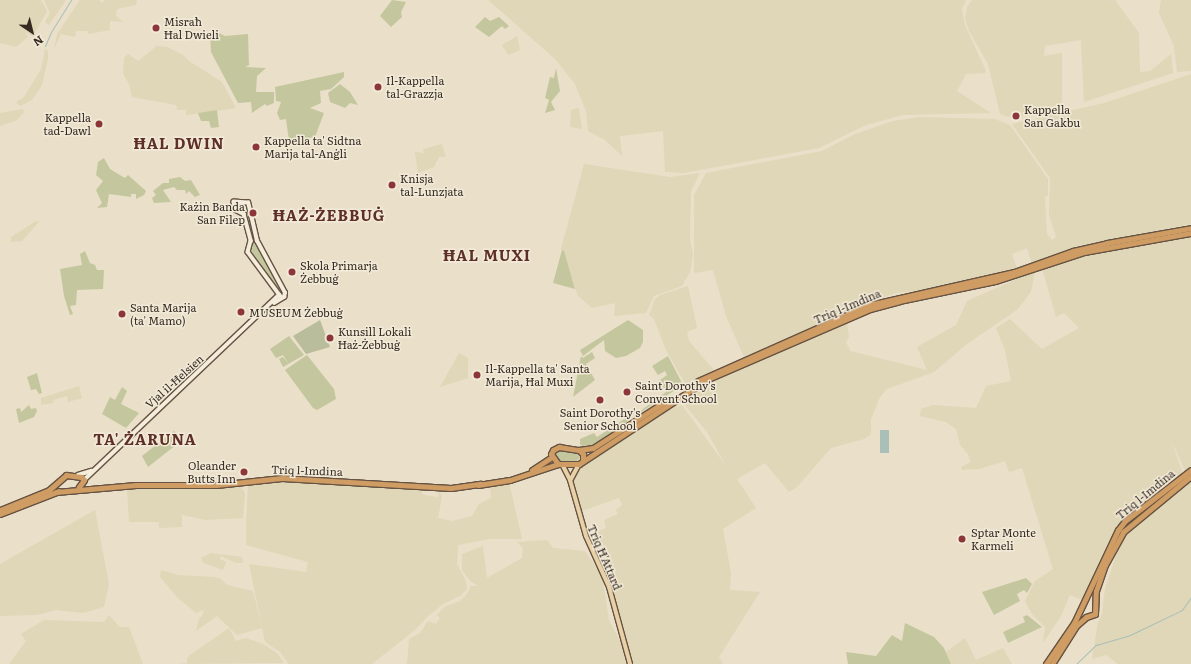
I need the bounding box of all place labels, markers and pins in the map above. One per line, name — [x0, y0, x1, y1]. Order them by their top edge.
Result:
place label: Misraħ Ħal Dwieli — [164, 15, 219, 41]
marker: Misraħ Ħal Dwieli — [151, 23, 161, 33]
place label: Il-Kappella tal-Grazzja — [386, 74, 444, 100]
marker: Il-Kappella tal-Grazzja — [373, 82, 383, 92]
place label: Kappella San Gakbu — [1024, 103, 1080, 129]
place label: Kappella tad-Dawl — [43, 111, 91, 137]
marker: Kappella San Gakbu — [1011, 111, 1021, 121]
marker: Kappella tad-Dawl — [94, 119, 104, 129]
place label: Kappella ta' Sidtna Marija tal-Anġli — [264, 134, 361, 160]
marker: Kappella ta' Sidtna Marija tal-Anġli — [251, 142, 261, 152]
place label: Knisja tal-Lunzjata — [400, 172, 463, 198]
marker: Knisja tal-Lunzjata — [387, 180, 397, 190]
place label: Każin Banda San Filep — [179, 200, 245, 226]
marker: Każin Banda San Filep — [248, 208, 258, 218]
place label: Skola Primarja Żebbuġ — [300, 259, 378, 285]
marker: Skola Primarja Żebbuġ — [287, 267, 297, 277]
place label: Santa Marija (ta' Mamo) — [130, 301, 196, 327]
place label: MUSEUM Żebbuġ — [249, 305, 343, 319]
marker: MUSEUM Żebbuġ — [236, 307, 246, 317]
marker: Santa Marija (ta' Mamo) — [117, 309, 127, 319]
place label: Kunsill Lokali Ħaż-Żebbuġ — [338, 325, 411, 351]
marker: Kunsill Lokali Ħaż-Żebbuġ — [325, 333, 335, 343]
place label: Il-Kappella ta' Santa Marija, Ħal Muxi — [485, 362, 590, 388]
marker: Il-Kappella ta' Santa Marija, Ħal Muxi — [472, 370, 482, 380]
place label: Saint Dorothy's Convent School — [635, 379, 717, 405]
marker: Saint Dorothy's Convent School — [622, 387, 632, 397]
marker: Saint Dorothy's Senior School — [595, 395, 605, 405]
place label: Saint Dorothy's Senior School — [560, 406, 640, 432]
place label: Oleander Butts Inn — [187, 459, 236, 485]
marker: Oleander Butts Inn — [239, 467, 249, 477]
place label: Sptar Monte Karmeli — [971, 526, 1036, 552]
marker: Sptar Monte Karmeli — [956, 533, 968, 545]

